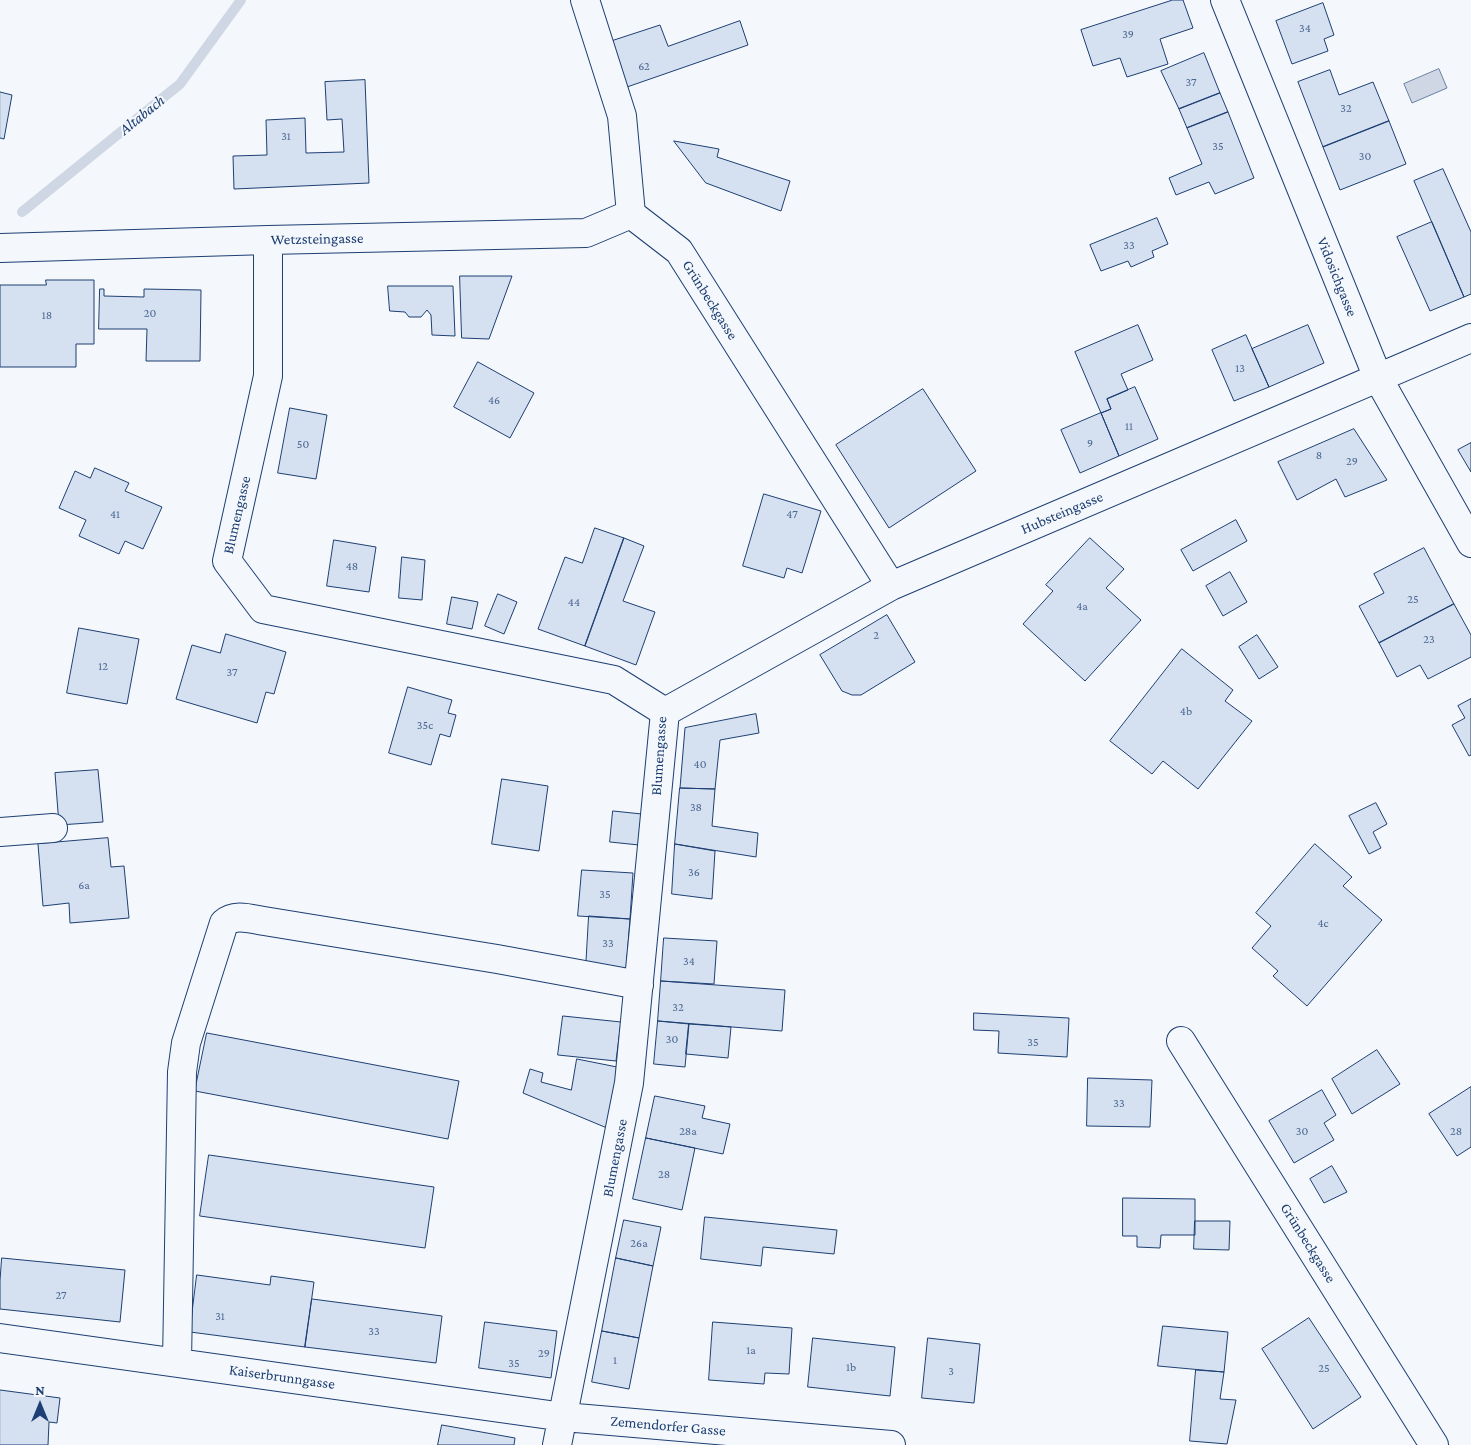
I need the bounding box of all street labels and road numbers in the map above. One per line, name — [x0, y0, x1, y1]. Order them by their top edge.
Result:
street label: Wetzsteingasse — [270, 229, 364, 249]
street label: Vidosichgasse — [1313, 235, 1361, 319]
street label: Grünbeckgasse — [678, 257, 742, 343]
street label: Blumengasse — [219, 474, 255, 556]
street label: Hubsteingasse — [1018, 488, 1106, 538]
street label: Blumengasse — [647, 716, 671, 796]
street label: Blumengasse — [599, 1117, 631, 1199]
street label: Grünbeckgasse — [1276, 1200, 1340, 1286]
street label: Kaiserbrunngasse — [228, 1361, 336, 1393]
street label: Zemendorfer Gasse — [610, 1412, 726, 1440]

